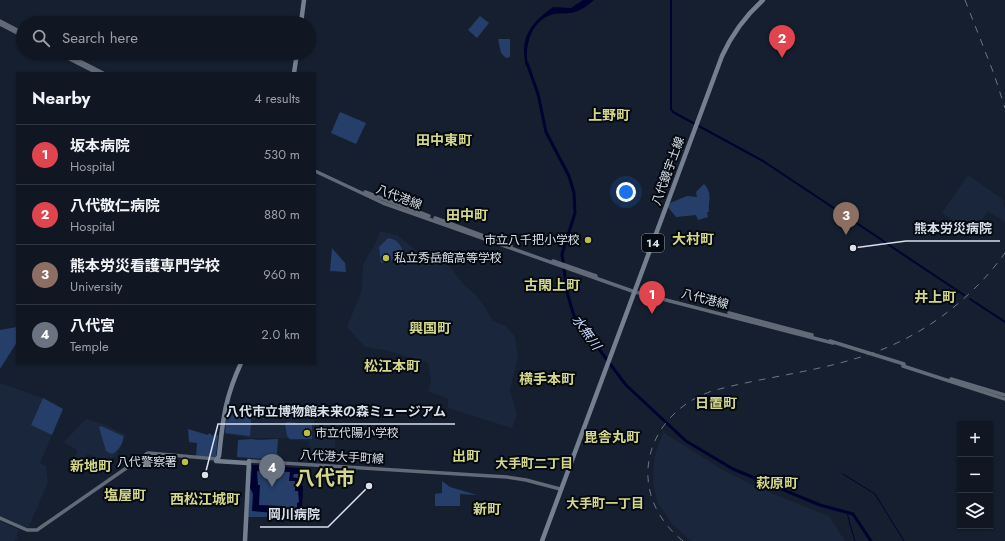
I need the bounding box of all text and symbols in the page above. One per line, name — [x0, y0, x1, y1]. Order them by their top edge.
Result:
search box — [16, 16, 316, 60]
pin: 2 — [769, 25, 795, 58]
icon: search — [30, 27, 52, 49]
text: Search here — [62, 27, 138, 49]
text: Nearby — [32, 86, 90, 110]
text: 4 results — [254, 89, 300, 108]
district label: 上野町 — [588, 105, 630, 125]
district label: 田中東町 — [416, 130, 472, 150]
street label: 八代鏡宇土線 — [647, 134, 689, 208]
text: 坂本病院 — [70, 135, 130, 157]
text: 1 — [42, 145, 48, 164]
text: 530 m — [264, 145, 300, 164]
text: Hospital — [70, 157, 115, 176]
street label: 八代港線 — [373, 180, 425, 214]
your location — [616, 182, 636, 202]
text: 八代敬仁病院 — [70, 195, 160, 217]
pin: 3 — [833, 202, 859, 235]
text: 2 — [41, 205, 49, 224]
text: 880 m — [264, 205, 300, 224]
district label: 田中町 — [446, 205, 488, 225]
callout: 熊本労災病院 — [906, 216, 1000, 241]
text: Hospital — [70, 217, 115, 236]
text: 熊本労災病院 — [914, 219, 992, 238]
district label: 大村町 — [672, 229, 714, 249]
place label: 市立八千把小学校 — [484, 231, 580, 249]
road number: 14 — [642, 234, 664, 252]
marker: 市立八千把小学校 — [583, 235, 593, 245]
place label: 私立秀岳館高等学校 — [394, 249, 502, 267]
marker: 私立秀岳館高等学校 — [381, 253, 391, 263]
text: 熊本労災看護専門学校 — [70, 255, 220, 277]
text: 3 — [41, 265, 49, 284]
text: 960 m — [263, 265, 300, 284]
district label: 古閑上町 — [524, 275, 580, 295]
text: University — [70, 277, 122, 296]
pin: 1 — [639, 281, 665, 314]
street label: 八代港線 — [680, 284, 730, 314]
district label: 井上町 — [914, 287, 956, 307]
water label: 水無川 — [567, 311, 607, 355]
text: 八代宮 — [70, 315, 115, 337]
district label: 興国町 — [409, 318, 451, 338]
text: 4 — [40, 325, 50, 344]
text: 2.0 km — [261, 325, 300, 344]
text: Temple — [70, 337, 109, 356]
district label: 松江本町 — [364, 356, 420, 376]
district label: 横手本町 — [519, 369, 575, 389]
district label: 日置町 — [695, 393, 737, 413]
callout: 八代市立博物館未来の森ミュージアム — [218, 399, 455, 424]
text: 八代市立博物館未来の森ミュージアム — [226, 402, 446, 421]
map controls — [957, 421, 993, 529]
button: + — [957, 421, 993, 457]
place label: 市立代陽小学校 — [315, 424, 399, 442]
district label: 毘舎丸町 — [584, 427, 640, 447]
marker: 市立代陽小学校 — [302, 428, 312, 438]
street label: 八代港大手町線 — [300, 446, 384, 468]
district label: 出町 — [452, 446, 480, 466]
place label: 八代警察署 — [117, 453, 177, 471]
pin: 4 — [259, 454, 285, 487]
district label: 大手町二丁目 — [495, 454, 573, 473]
district label: 新地町 — [70, 456, 112, 476]
marker: 八代警察署 — [180, 457, 190, 467]
button: − — [957, 457, 993, 493]
district label: 八代市 — [295, 464, 355, 493]
district label: 萩原町 — [756, 473, 798, 493]
district label: 塩屋町 — [104, 485, 146, 505]
district label: 西松江城町 — [170, 489, 240, 509]
button: layers — [957, 493, 993, 529]
district label: 大手町一丁目 — [566, 494, 644, 513]
district label: 新町 — [473, 499, 501, 519]
callout: 岡川病院 — [260, 502, 328, 527]
text: 岡川病院 — [268, 505, 320, 524]

